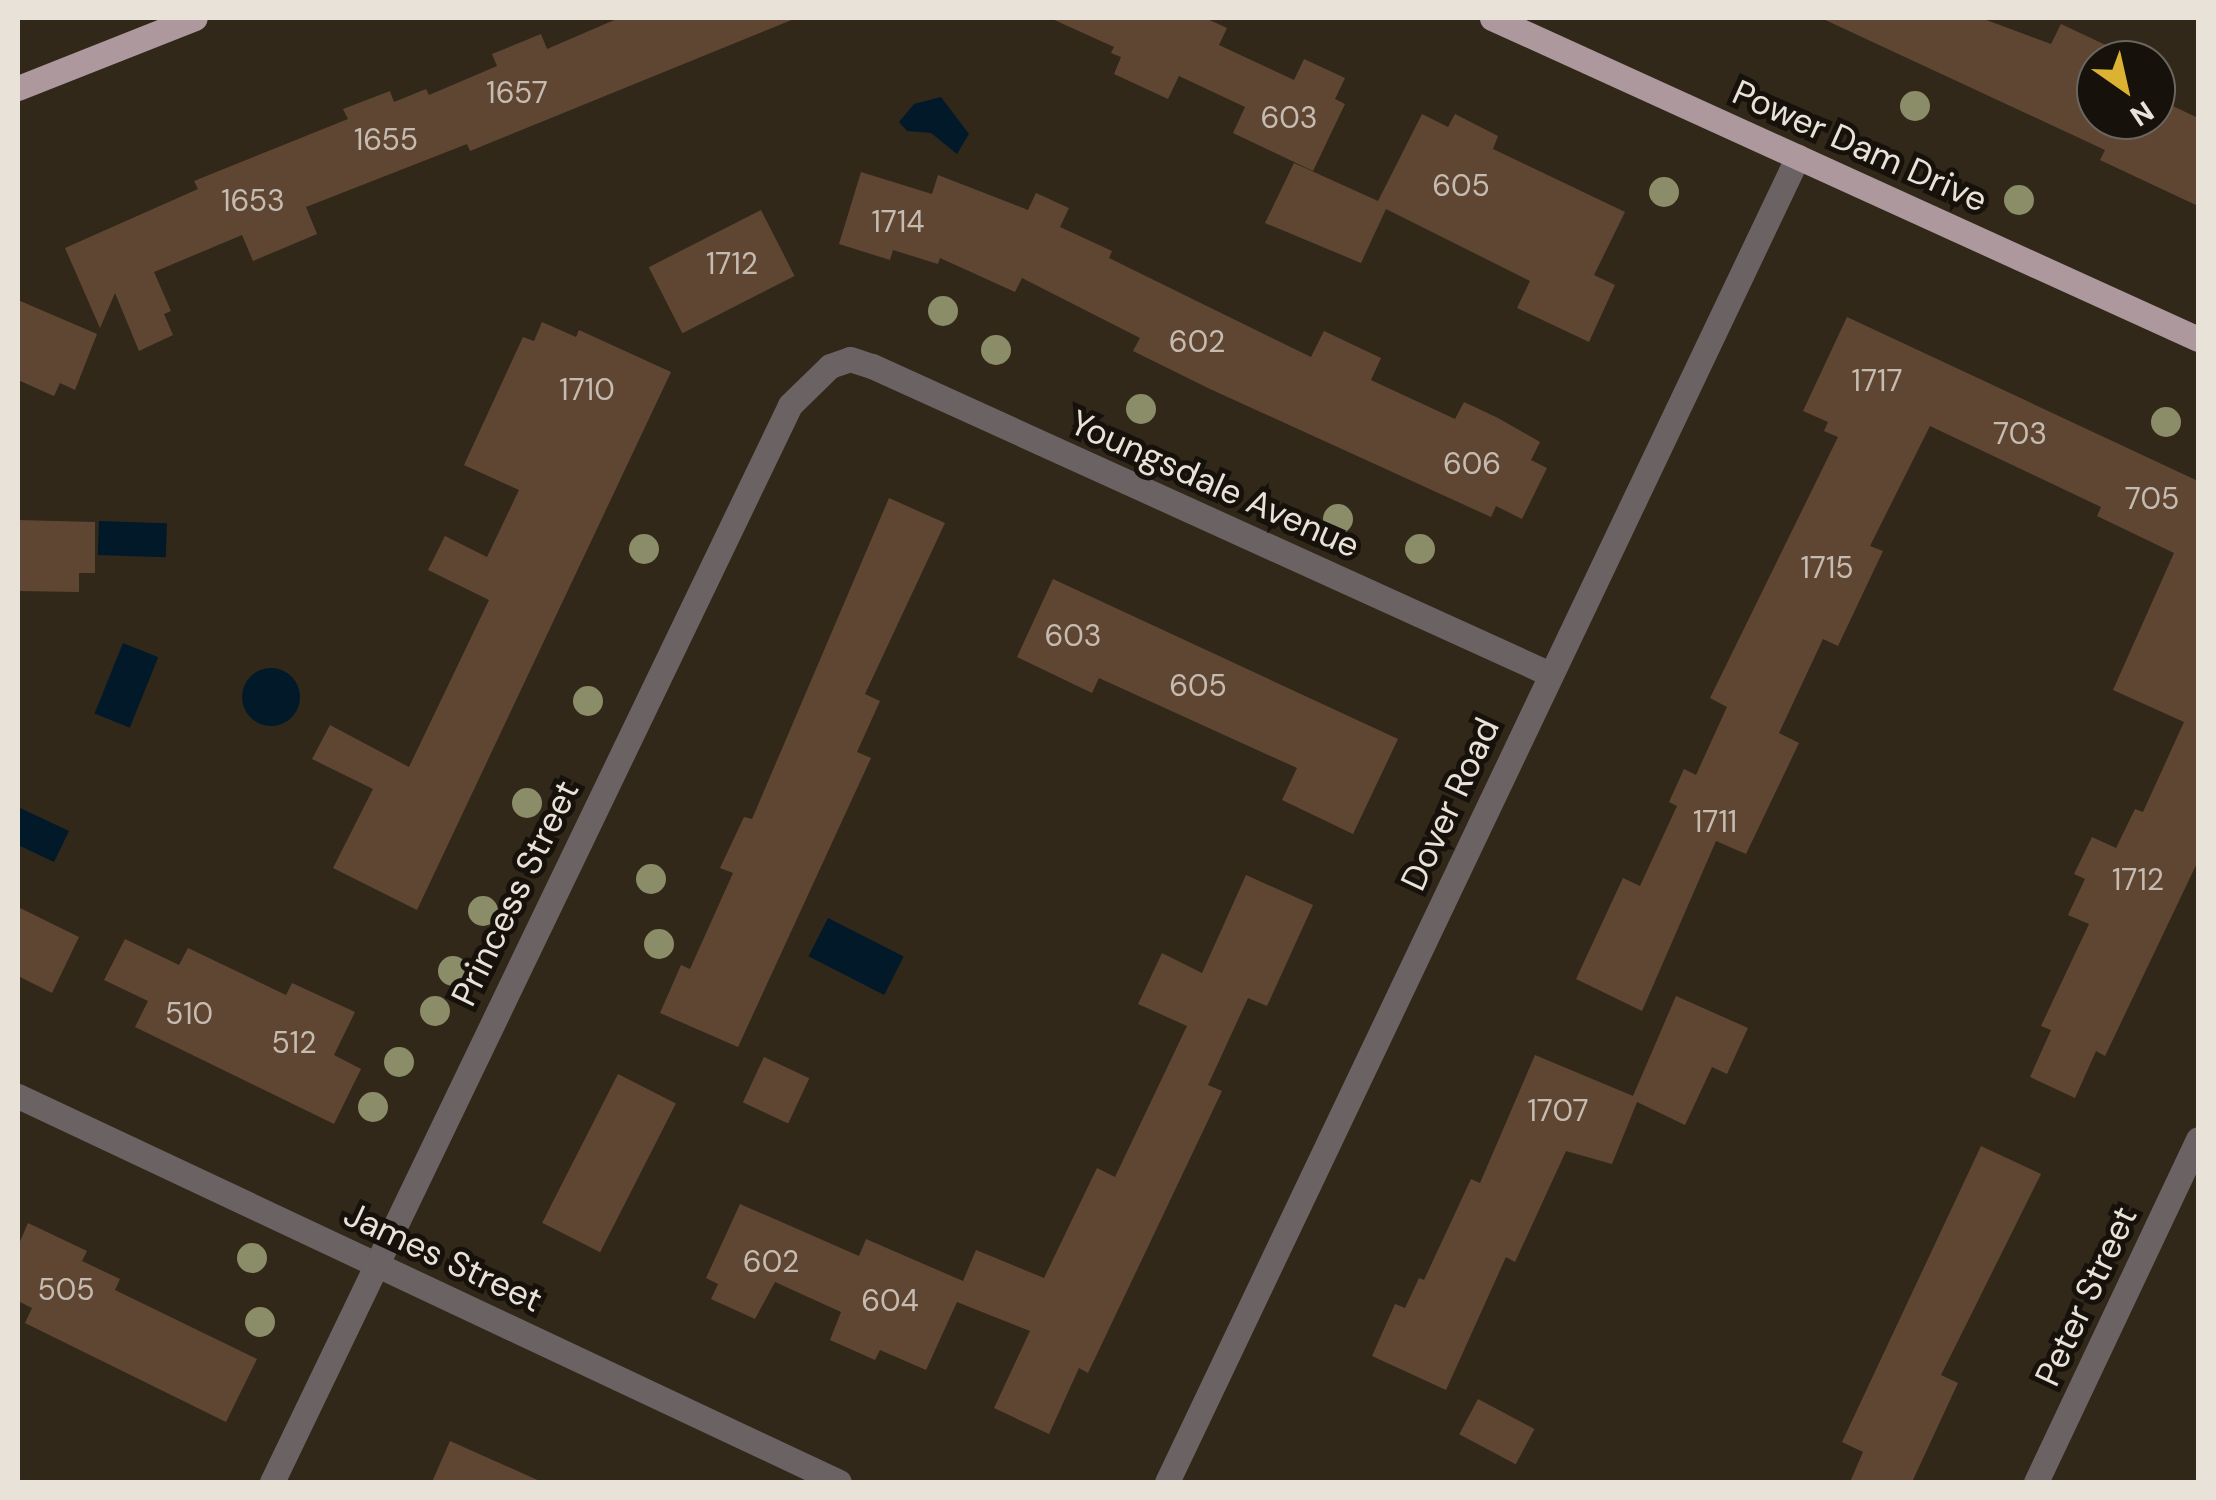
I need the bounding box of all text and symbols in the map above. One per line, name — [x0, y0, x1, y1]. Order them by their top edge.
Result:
north arrow — [2076, 40, 2176, 140]
street label: Power Dam Drive — [1726, 71, 1994, 221]
house number: 1657 — [486, 75, 548, 111]
text: N — [2123, 93, 2161, 135]
house number: 603 — [1260, 100, 1318, 136]
house number: 1655 — [354, 122, 418, 158]
house number: 605 — [1432, 168, 1490, 204]
house number: 1653 — [221, 183, 285, 219]
house number: 1714 — [871, 204, 925, 240]
house number: 1712 — [706, 246, 758, 282]
house number: 602 — [1169, 324, 1225, 360]
house number: 1717 — [1852, 363, 1902, 399]
house number: 1710 — [559, 372, 615, 408]
street label: Youngsdale Avenue — [1064, 401, 1366, 567]
house number: 703 — [1993, 416, 2047, 452]
house number: 606 — [1443, 446, 1501, 482]
house number: 705 — [2125, 481, 2179, 517]
house number: 1715 — [1800, 550, 1854, 586]
house number: 603 — [1044, 618, 1102, 654]
house number: 605 — [1169, 668, 1227, 704]
street label: Dover Road — [1392, 711, 1508, 897]
street label: Princess Street — [442, 774, 588, 1012]
house number: 1711 — [1693, 804, 1737, 840]
house number: 1712 — [2112, 862, 2164, 898]
house number: 510 — [165, 996, 213, 1032]
house number: 512 — [272, 1025, 316, 1061]
house number: 1707 — [1527, 1093, 1589, 1129]
street label: James Street — [337, 1193, 549, 1321]
street label: Peter Street — [2026, 1200, 2146, 1392]
house number: 602 — [743, 1244, 799, 1280]
house number: 505 — [37, 1272, 95, 1308]
house number: 604 — [861, 1283, 919, 1319]

